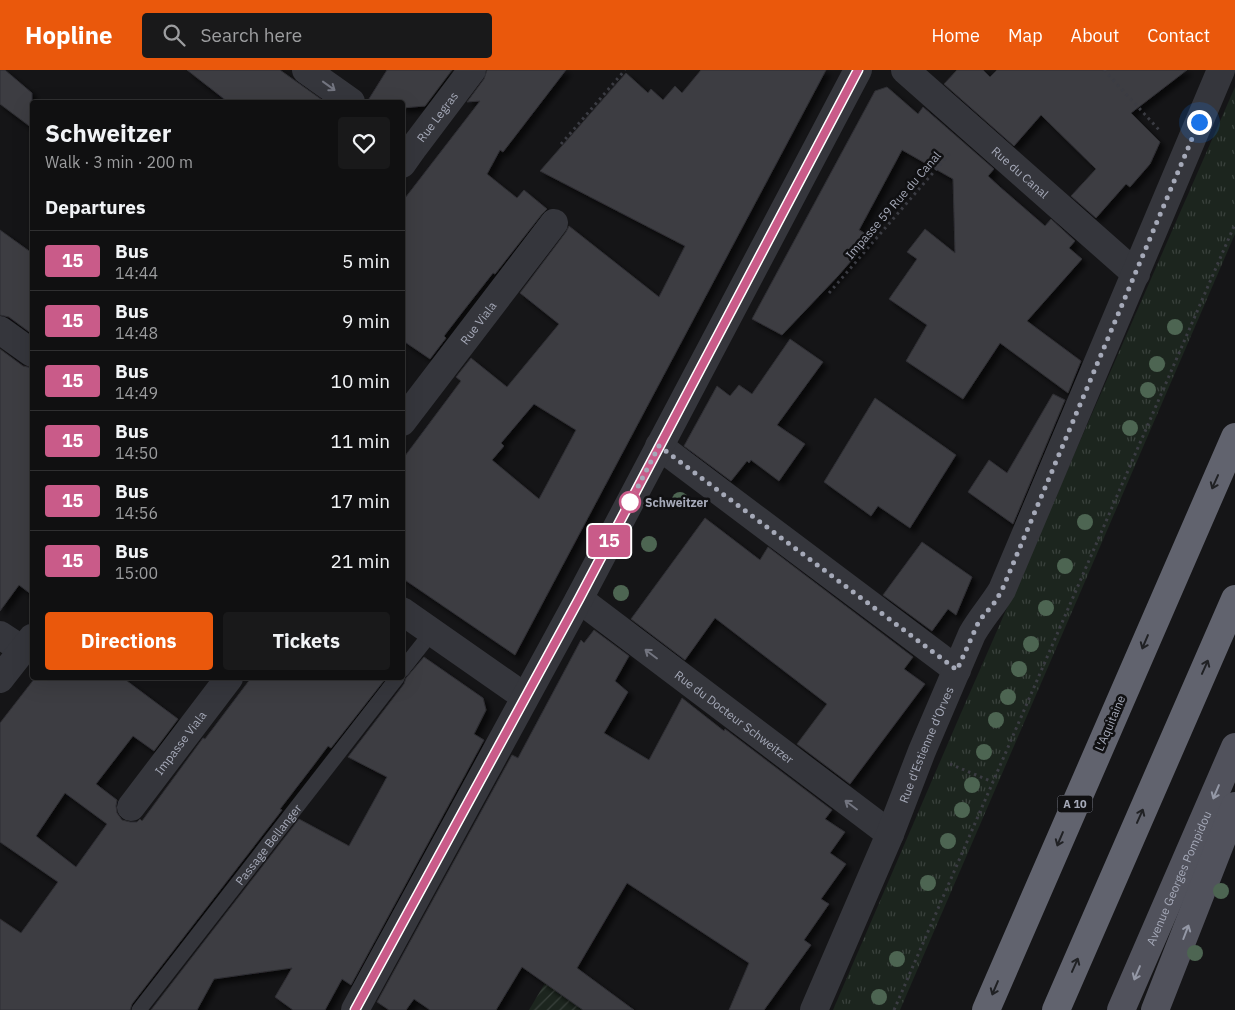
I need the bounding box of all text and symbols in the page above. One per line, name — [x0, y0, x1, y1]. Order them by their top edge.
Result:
search box — [142, 13, 492, 58]
text: Hopline — [25, 19, 112, 51]
icon: search — [160, 21, 188, 49]
text: Search here — [200, 23, 302, 47]
text: Home — [932, 24, 980, 47]
text: Map — [1008, 24, 1043, 47]
text: About — [1071, 24, 1119, 47]
text: Contact — [1147, 24, 1210, 47]
one-way arrow — [322, 81, 336, 91]
street label: Rue Legras — [413, 88, 461, 145]
your location — [1187, 110, 1212, 135]
text: Schweitzer — [45, 117, 171, 149]
button: heart — [338, 117, 390, 169]
street label: Rue du Canal — [989, 143, 1052, 201]
street label: Impasse 59 Rue du Canal — [842, 148, 944, 262]
text: Walk · 3 min · 200 m — [45, 152, 193, 172]
text: Departures — [45, 195, 145, 219]
text: Bus — [115, 239, 149, 263]
text: 15 — [62, 249, 83, 272]
text: 5 min — [342, 249, 390, 273]
text: 14:44 — [115, 263, 158, 283]
street label: Rue Viala — [457, 298, 499, 347]
text: Bus — [115, 299, 149, 323]
text: 15 — [62, 309, 83, 332]
text: 9 min — [342, 309, 390, 333]
text: 14:48 — [115, 323, 158, 343]
text: Bus — [115, 359, 149, 383]
text: 15 — [62, 369, 83, 392]
text: 10 min — [331, 369, 390, 393]
text: 14:49 — [115, 383, 158, 403]
text: Bus — [115, 419, 149, 443]
text: 15 — [62, 429, 83, 452]
text: 11 min — [331, 429, 390, 453]
text: 14:50 — [115, 443, 158, 463]
one-way arrow — [1210, 474, 1220, 489]
text: Bus — [115, 479, 149, 503]
text: 15 — [62, 489, 83, 512]
text: 17 min — [331, 489, 390, 513]
marker: Schweitzer — [619, 491, 641, 513]
place label: Schweitzer — [645, 495, 708, 510]
text: 14:56 — [115, 503, 158, 523]
line badge: 15 — [586, 525, 632, 557]
text: 15 — [598, 529, 620, 552]
text: Bus — [115, 539, 149, 563]
text: 15 — [62, 549, 83, 572]
text: 21 min — [331, 549, 390, 573]
text: 15:00 — [115, 563, 158, 583]
button: Directions — [45, 612, 213, 670]
button: Tickets — [223, 612, 390, 670]
one-way arrow — [1140, 634, 1150, 649]
one-way arrow — [645, 649, 658, 660]
one-way arrow — [1201, 660, 1211, 675]
street label: Rue du Docteur Schweitzer — [672, 667, 798, 767]
street label: Rue d'Estienne d'Orves — [895, 684, 956, 805]
street label: L'Aquitaine — [1092, 693, 1129, 753]
street label: Impasse Viala — [151, 707, 209, 777]
one-way arrow — [1210, 784, 1220, 799]
road number: A 10 — [1058, 796, 1092, 812]
street label: Passage Bellanger — [232, 800, 304, 888]
one-way arrow — [844, 800, 858, 810]
street label: Avenue Georges Pompidou — [1143, 808, 1214, 947]
one-way arrow — [1136, 809, 1146, 824]
one-way arrow — [1054, 831, 1064, 846]
one-way arrow — [1182, 925, 1191, 940]
one-way arrow — [1071, 958, 1081, 973]
one-way arrow — [1132, 965, 1142, 980]
one-way arrow — [990, 980, 1000, 995]

